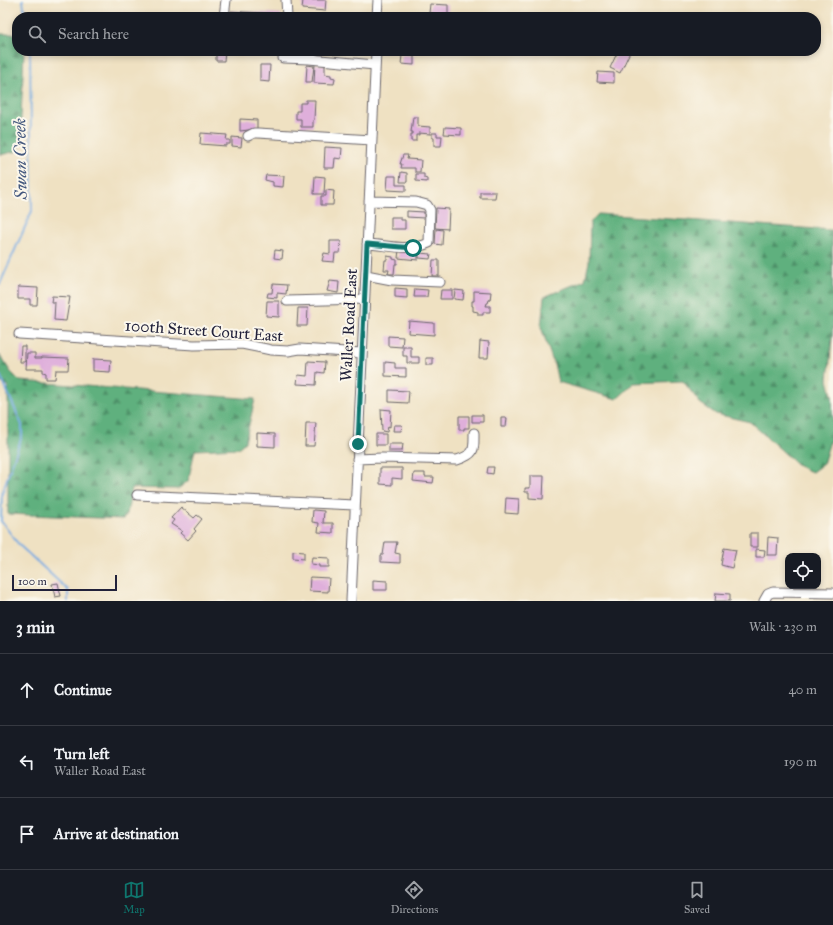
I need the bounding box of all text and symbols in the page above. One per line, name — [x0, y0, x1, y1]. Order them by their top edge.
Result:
search box — [12, 12, 821, 56]
icon: search — [26, 23, 48, 45]
text: Search here — [58, 25, 129, 43]
water label: Swan Creek — [9, 118, 32, 201]
route start — [404, 239, 422, 257]
street label: Waller Road East — [336, 268, 361, 382]
street label: 100th Street Court East — [124, 315, 284, 346]
route end — [349, 435, 367, 453]
map controls — [785, 553, 821, 589]
button: locate — [785, 553, 821, 589]
scale bar — [12, 573, 117, 592]
text: 100 m — [18, 575, 47, 588]
text: 3 min — [16, 617, 55, 638]
text: Walk · 230 m — [749, 619, 817, 635]
icon: ahead — [16, 679, 38, 701]
text: Continue — [54, 681, 112, 699]
text: 40 m — [788, 682, 817, 698]
text: Turn left — [54, 745, 110, 763]
icon: left — [16, 751, 38, 773]
text: 190 m — [784, 754, 817, 770]
text: Waller Road East — [54, 763, 146, 779]
icon: arrive — [16, 823, 38, 845]
text: Arrive at destination — [54, 825, 179, 843]
tab: Map — [123, 879, 145, 916]
tab: Directions — [391, 879, 438, 916]
tab: Saved — [684, 879, 710, 916]

